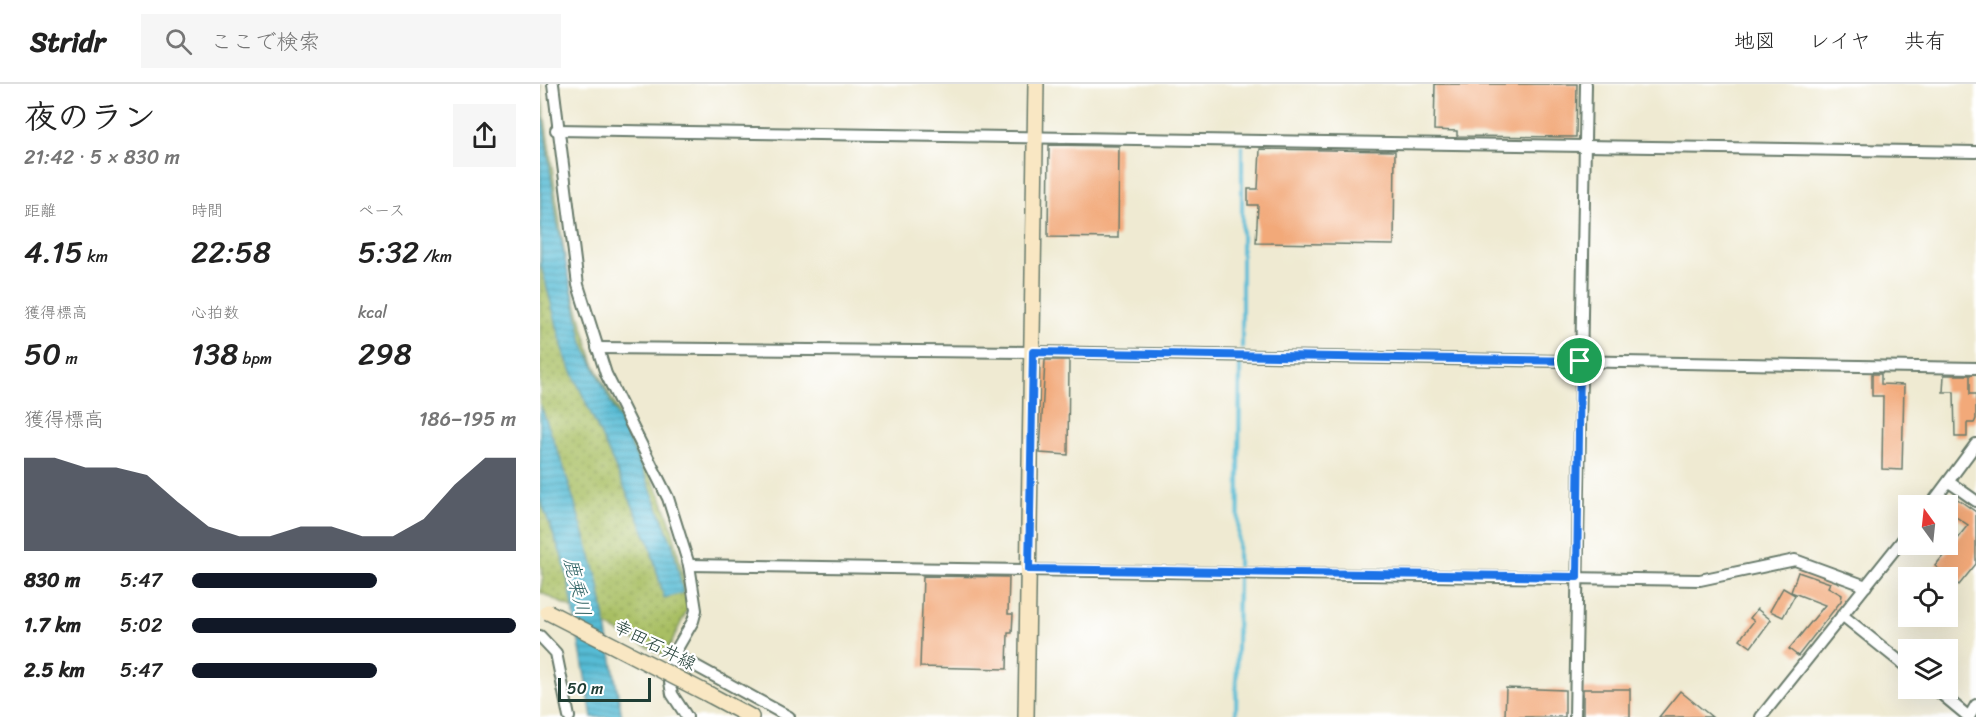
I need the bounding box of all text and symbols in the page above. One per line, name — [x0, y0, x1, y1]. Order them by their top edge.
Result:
search box — [141, 14, 561, 68]
text: Stridr — [30, 17, 105, 66]
text: ここで検索 — [210, 22, 320, 61]
text: 地図 — [1734, 22, 1776, 60]
text: レイヤ — [1809, 22, 1871, 60]
text: 共有 — [1904, 22, 1946, 60]
icon: search — [162, 25, 195, 58]
text: 夜のラン — [24, 88, 156, 146]
button: share — [453, 104, 516, 167]
text: 21:42 · 5 × 830 m — [24, 140, 180, 175]
text: 距離 — [24, 196, 56, 225]
text: 時間 — [191, 196, 223, 225]
text: ペース — [358, 196, 405, 225]
text: 4.15 — [24, 225, 83, 279]
text: 22:58 — [191, 225, 271, 279]
text: 5:32 — [358, 225, 419, 279]
text: km — [83, 242, 108, 271]
text: /km — [419, 242, 452, 271]
text: 獲得標高 — [24, 298, 88, 327]
text: 心拍数 — [191, 298, 239, 327]
text: kcal — [358, 298, 387, 327]
text: 50 — [24, 327, 61, 381]
text: 138 — [191, 327, 238, 381]
text: 298 — [358, 327, 412, 381]
pin — [1554, 335, 1605, 386]
text: m — [61, 344, 78, 373]
text: bpm — [238, 344, 272, 373]
icon: arrive — [1563, 344, 1596, 377]
text: 獲得標高 — [24, 402, 104, 437]
text: 186–195 m — [419, 402, 516, 437]
north arrow — [1898, 495, 1958, 555]
map controls — [1898, 495, 1958, 699]
water label: 鹿乗川 — [553, 554, 601, 620]
text: 830 m — [24, 563, 80, 598]
text: 5:47 — [120, 563, 162, 598]
button: locate — [1898, 567, 1958, 627]
text: 1.7 km — [24, 608, 81, 643]
text: 5:02 — [120, 608, 162, 643]
street label: 幸田石井線 — [608, 610, 702, 680]
button: layers — [1898, 639, 1958, 699]
text: 2.5 km — [24, 653, 85, 688]
text: 5:47 — [120, 653, 162, 688]
text: 50 m — [567, 674, 603, 703]
scale bar — [558, 675, 651, 702]

